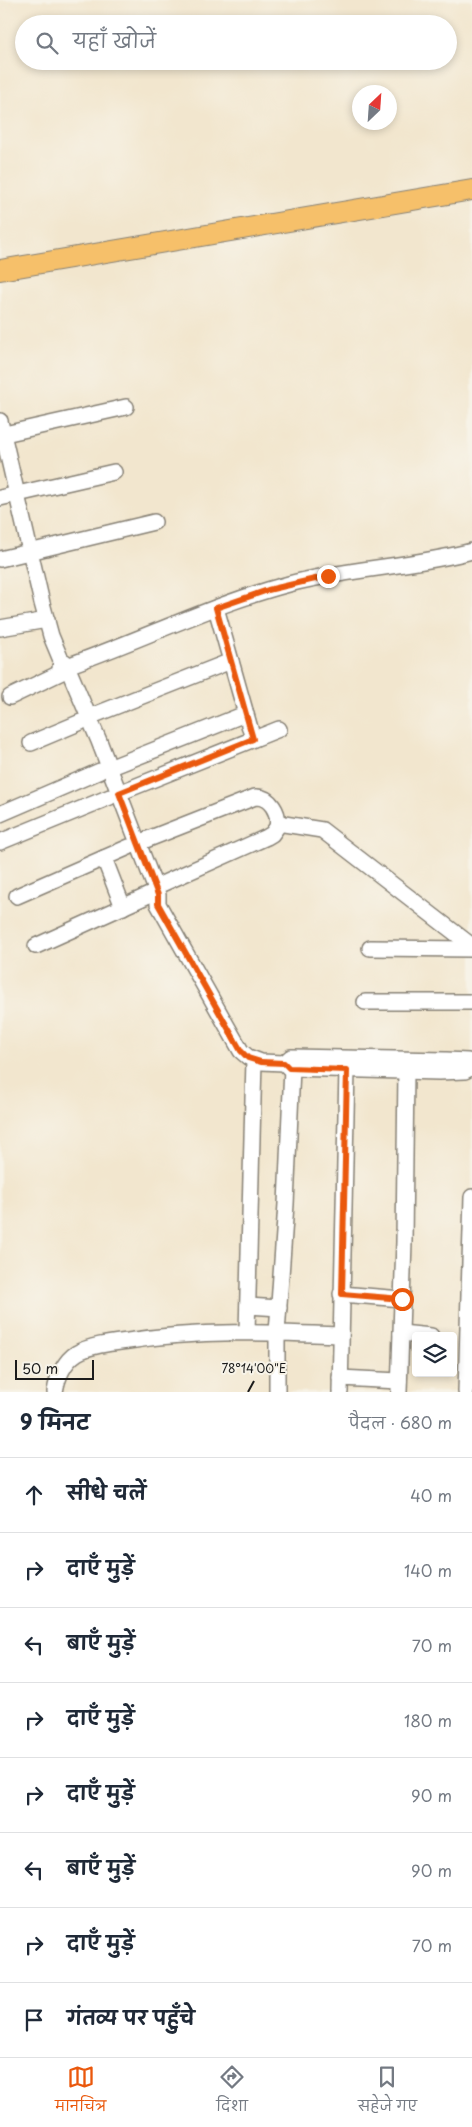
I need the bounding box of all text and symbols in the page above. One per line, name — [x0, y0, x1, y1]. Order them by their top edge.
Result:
search box — [15, 15, 457, 70]
text: यहाँ खोजें — [73, 26, 156, 54]
icon: search — [33, 29, 61, 57]
north arrow — [352, 85, 397, 130]
route end — [317, 565, 340, 588]
route start — [391, 1288, 414, 1311]
map controls — [412, 1332, 457, 1377]
button: layers — [412, 1332, 457, 1377]
scale bar — [15, 1357, 94, 1380]
text: 50 m — [22, 1358, 58, 1379]
text: 78°14'00"E — [222, 1359, 286, 1377]
text: 9 मिनट — [20, 1405, 90, 1437]
text: पैदल · 680 m — [349, 1410, 452, 1434]
text: सीधे चलें — [67, 1478, 146, 1506]
icon: ahead — [20, 1481, 48, 1509]
text: 40 m — [410, 1483, 452, 1507]
text: दाएँ मुड़ें — [67, 1553, 134, 1581]
icon: right — [20, 1556, 48, 1584]
text: 140 m — [404, 1558, 452, 1582]
text: बाएँ मुड़ें — [67, 1628, 135, 1656]
icon: left — [20, 1631, 48, 1659]
text: 70 m — [412, 1633, 452, 1657]
text: दाएँ मुड़ें — [67, 1703, 134, 1731]
icon: right — [20, 1706, 48, 1734]
text: 180 m — [404, 1708, 452, 1732]
text: दाएँ मुड़ें — [67, 1778, 134, 1806]
icon: right — [20, 1781, 48, 1809]
text: 90 m — [411, 1783, 452, 1807]
text: बाएँ मुड़ें — [67, 1853, 135, 1881]
icon: left — [20, 1856, 48, 1884]
text: 90 m — [411, 1858, 452, 1882]
text: दाएँ मुड़ें — [67, 1928, 134, 1956]
icon: right — [20, 1931, 48, 1959]
text: 70 m — [412, 1933, 452, 1957]
text: गंतव्य पर पहुँचे — [67, 2003, 195, 2031]
icon: arrive — [20, 2006, 48, 2034]
tab: मानचित्र — [55, 2063, 106, 2122]
tab: दिशा — [216, 2063, 248, 2122]
tab: सहेजे गए — [358, 2063, 417, 2122]

